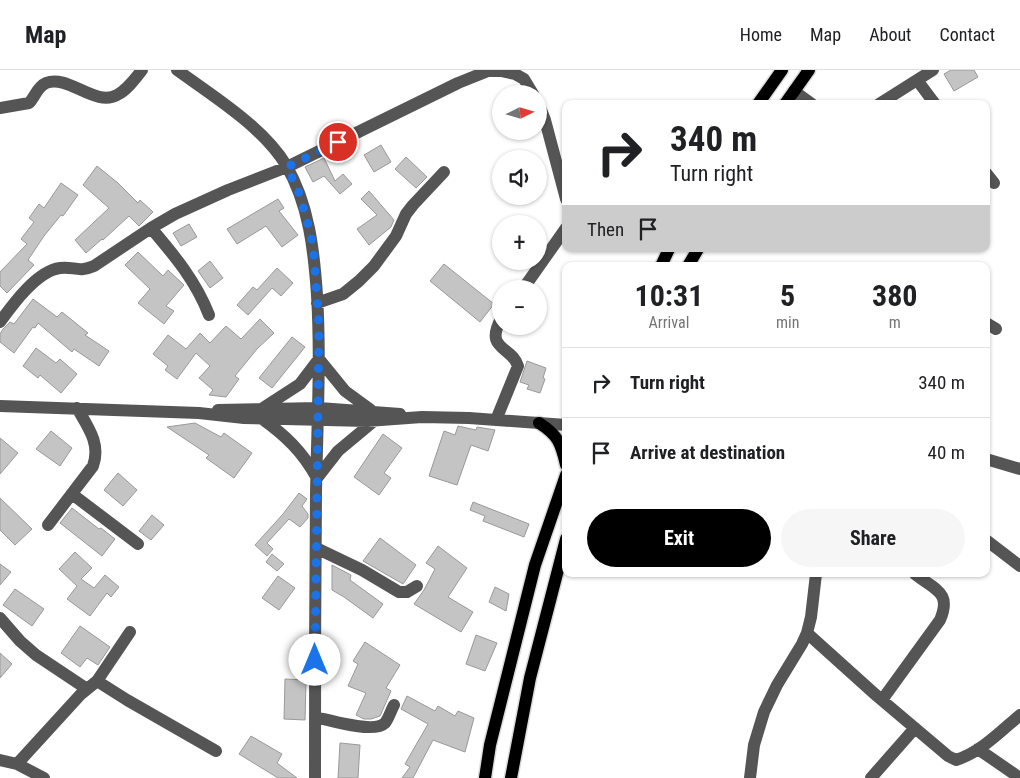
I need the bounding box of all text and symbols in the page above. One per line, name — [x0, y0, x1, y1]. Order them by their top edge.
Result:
text: Map — [25, 21, 66, 49]
text: Home — [740, 24, 782, 45]
text: Map — [810, 24, 841, 45]
text: About — [869, 24, 911, 45]
text: Contact — [939, 24, 995, 45]
north arrow — [492, 85, 548, 140]
map controls — [492, 85, 547, 335]
text: 340 m — [670, 119, 757, 160]
icon: right — [587, 120, 652, 185]
pin — [317, 121, 359, 163]
icon: arrive — [324, 128, 352, 156]
button: sound — [492, 150, 547, 205]
text: Turn right — [670, 161, 753, 186]
button: + — [492, 215, 547, 270]
icon: arrive — [634, 215, 662, 243]
text: Then — [587, 218, 624, 241]
text: 10:31 — [635, 278, 703, 313]
text: 5 — [780, 278, 795, 313]
text: 380 — [872, 278, 917, 313]
button: − — [492, 280, 547, 335]
text: Arrival — [649, 313, 689, 332]
text: min — [776, 313, 799, 332]
text: m — [889, 313, 901, 332]
icon: right — [587, 369, 615, 397]
text: Turn right — [630, 371, 705, 394]
text: 340 m — [918, 371, 965, 394]
icon: arrive — [587, 439, 615, 467]
text: Arrive at destination — [630, 441, 785, 464]
text: 40 m — [928, 441, 965, 464]
button: Exit — [587, 509, 771, 567]
button: Share — [781, 509, 965, 567]
position arrow — [288, 633, 340, 685]

